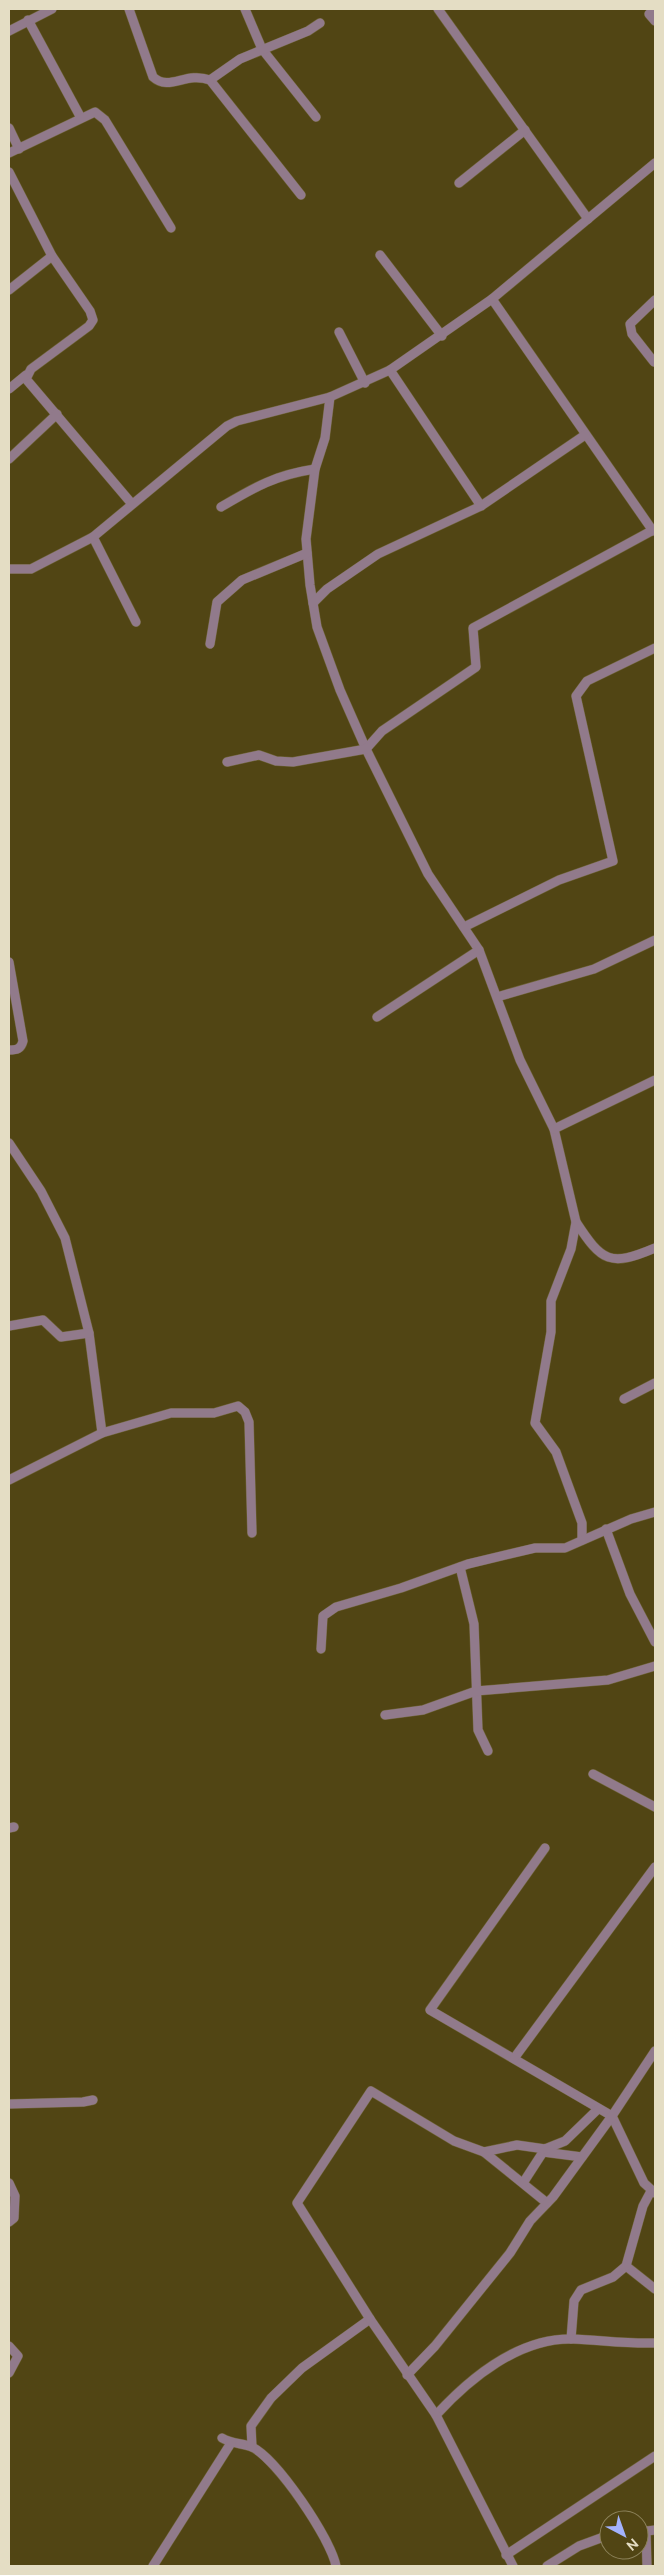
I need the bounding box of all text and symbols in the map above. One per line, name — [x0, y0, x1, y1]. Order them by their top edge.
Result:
north arrow — [599, 2510, 649, 2560]
text: N — [623, 2535, 642, 2554]

